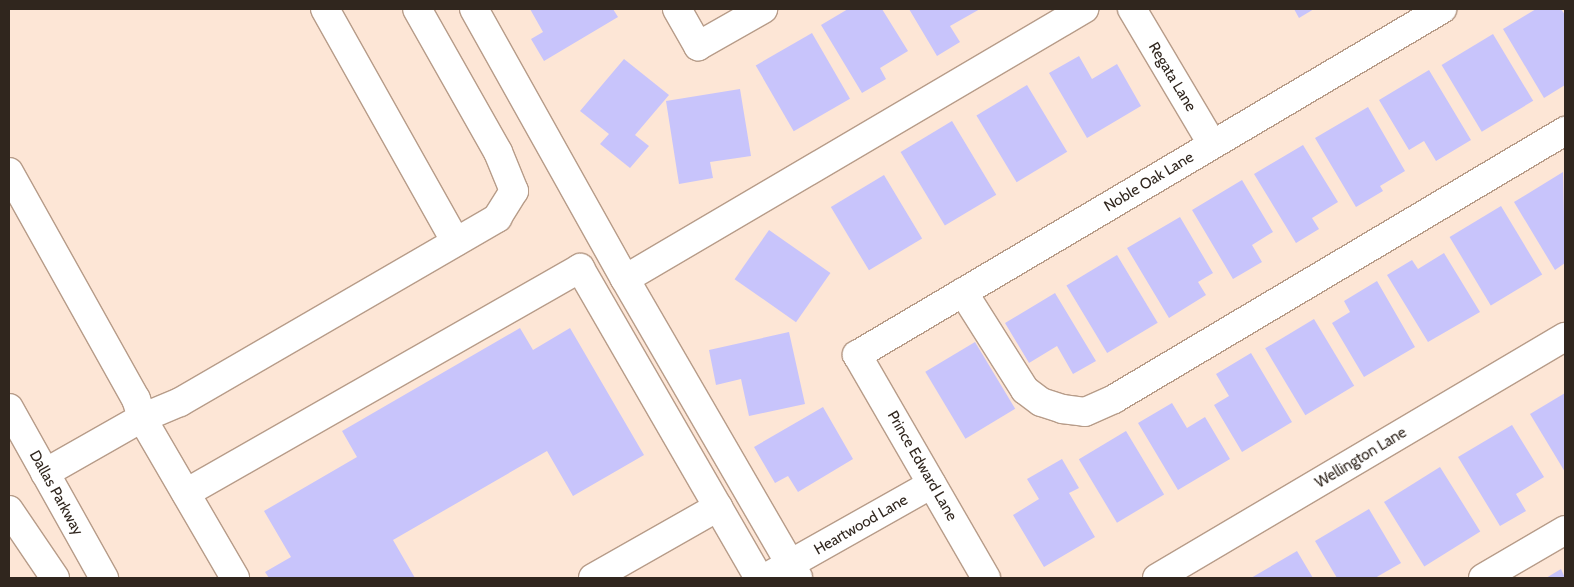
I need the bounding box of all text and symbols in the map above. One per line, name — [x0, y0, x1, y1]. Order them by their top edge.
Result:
street label: Regata Lane — [1144, 39, 1200, 115]
street label: Noble Oak Lane — [1101, 148, 1197, 216]
street label: Prince Edward Lane — [883, 408, 961, 524]
street label: Wellington Lane — [1312, 424, 1410, 492]
street label: Dallas Parkway — [25, 447, 87, 539]
street label: Heartwood Lane — [811, 491, 911, 559]

